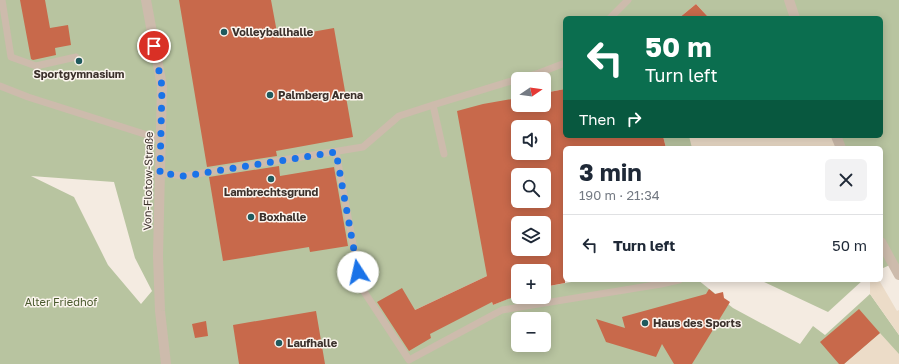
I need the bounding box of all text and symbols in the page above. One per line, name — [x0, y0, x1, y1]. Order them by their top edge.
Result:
place label: Volleyballhalle — [232, 25, 314, 38]
marker: Volleyballhalle — [219, 27, 229, 37]
pin — [137, 29, 171, 63]
text: 50 m — [645, 30, 712, 63]
icon: left — [579, 32, 631, 84]
icon: arrive — [143, 35, 165, 57]
marker: Sportgymnasium — [74, 56, 84, 66]
text: Turn left — [645, 64, 718, 86]
place label: Sportgymnasium — [33, 67, 125, 80]
north arrow — [511, 72, 551, 112]
map controls — [511, 72, 551, 352]
place label: Palmberg Arena — [278, 88, 363, 101]
marker: Palmberg Arena — [265, 90, 275, 100]
icon: right — [623, 108, 645, 130]
text: Then — [579, 110, 615, 128]
button: sound — [511, 120, 551, 160]
street label: Von-Flotow-Straße — [140, 131, 155, 231]
text: 3 min — [579, 157, 642, 186]
button: close — [825, 159, 867, 201]
button: search — [511, 168, 551, 208]
marker: Lambrechtsgrund — [266, 174, 276, 184]
place label: Lambrechtsgrund — [224, 185, 318, 198]
text: 190 m · 21:34 — [579, 187, 660, 203]
place label: Boxhalle — [259, 210, 307, 223]
marker: Boxhalle — [246, 212, 256, 222]
button: layers — [511, 216, 551, 256]
icon: left — [579, 234, 601, 256]
text: Turn left — [613, 236, 675, 254]
text: 50 m — [832, 236, 867, 254]
position arrow — [337, 251, 379, 293]
button: + — [511, 264, 551, 304]
park label: Alter Friedhof — [25, 295, 97, 308]
button: − — [511, 312, 551, 352]
place label: Haus des Sports — [653, 316, 741, 329]
marker: Haus des Sports — [640, 318, 650, 328]
place label: Laufhalle — [287, 336, 338, 349]
marker: Laufhalle — [274, 338, 284, 348]

